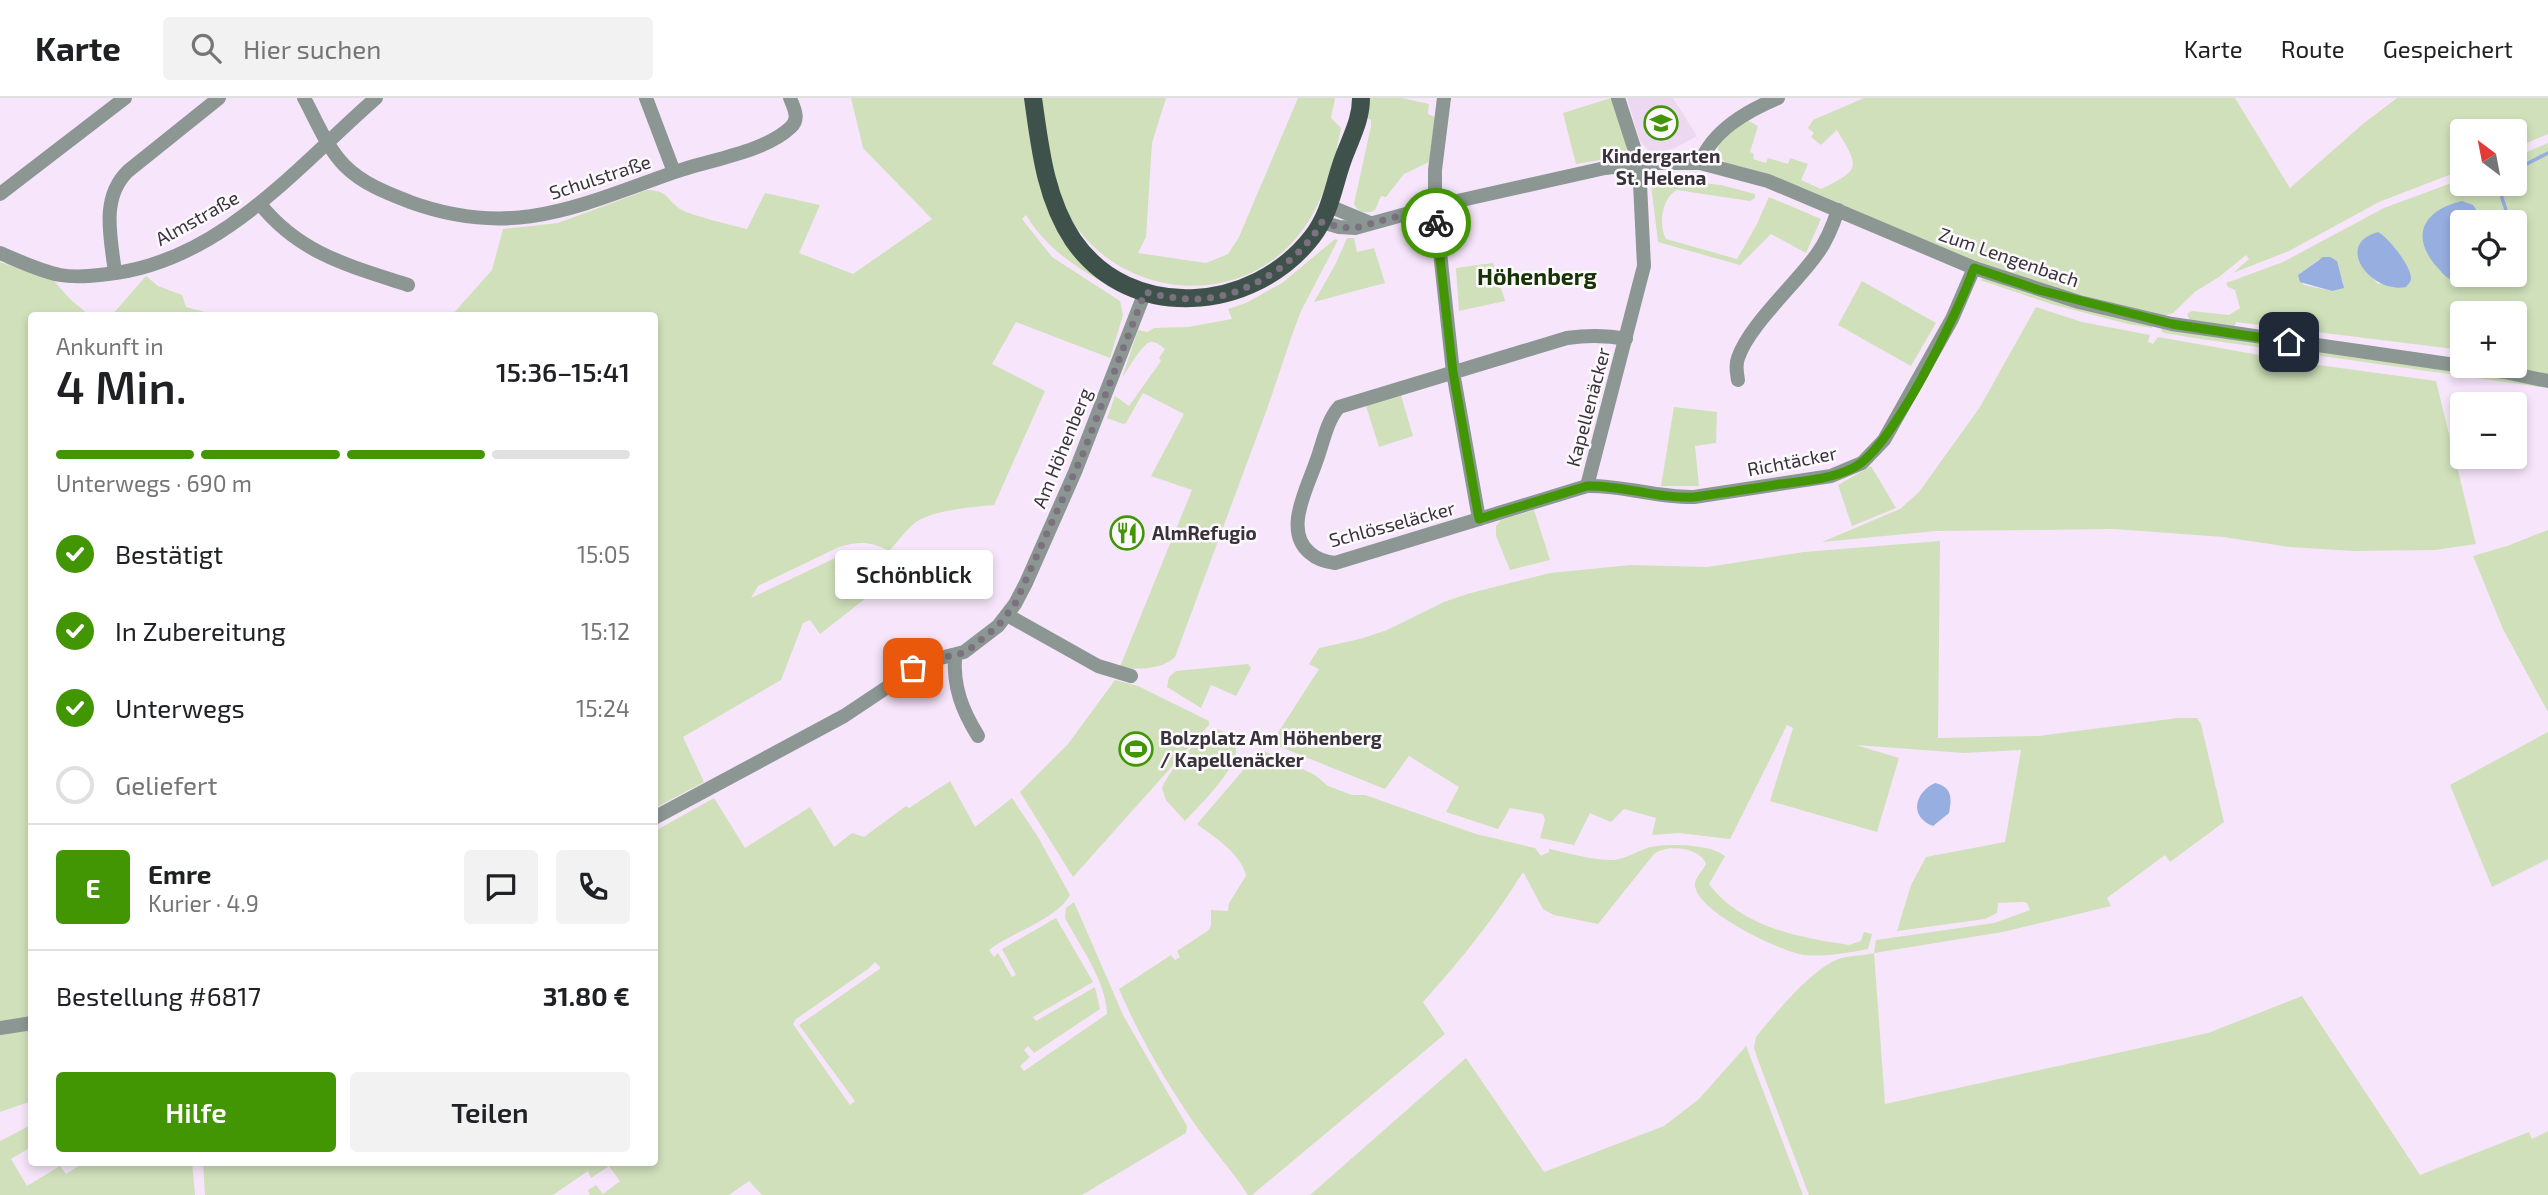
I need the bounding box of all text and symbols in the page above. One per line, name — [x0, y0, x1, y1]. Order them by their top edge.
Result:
search box — [163, 17, 653, 80]
text: Karte — [35, 28, 121, 68]
icon: search — [187, 29, 225, 67]
text: Hier suchen — [243, 33, 381, 64]
text: Karte — [2184, 34, 2243, 63]
text: Route — [2281, 34, 2345, 63]
text: Gespeichert — [2383, 34, 2513, 63]
school or university icon: Kindergarten St. Helena — [1642, 104, 1680, 142]
north arrow — [2450, 119, 2527, 196]
map controls — [2450, 119, 2527, 469]
place label: Kindergarten St. Helena — [1602, 144, 1720, 189]
street label: Schulstraße — [546, 149, 654, 204]
street label: Almstraße — [151, 185, 243, 250]
courier — [1401, 188, 1471, 258]
icon: bike — [1417, 204, 1455, 242]
button: locate — [2450, 210, 2527, 287]
street label: Zum Lengenbach — [1936, 222, 2082, 291]
district label: Höhenberg — [1477, 262, 1598, 290]
button: + — [2450, 301, 2527, 378]
pin — [2259, 312, 2319, 372]
icon: home — [2270, 323, 2308, 361]
text: Ankunft in — [56, 332, 164, 360]
street label: Kapellenäcker — [1561, 344, 1615, 469]
text: 15:36–15:41 — [496, 356, 630, 387]
text: 4 Min. — [56, 358, 187, 413]
street label: Am Höhenberg — [1027, 384, 1096, 511]
button: − — [2450, 392, 2527, 469]
street label: Richtäcker — [1745, 440, 1839, 480]
text: Unterwegs · 690 m — [56, 469, 252, 497]
street label: Schlösseläcker — [1326, 496, 1458, 551]
restaurant icon: AlmRefugio — [1108, 514, 1146, 552]
place label: AlmRefugio — [1152, 521, 1257, 544]
icon: check — [56, 535, 94, 573]
text: Bestätigt — [115, 538, 223, 569]
text: 15:05 — [577, 540, 630, 568]
callout: Schönblick — [834, 549, 992, 598]
text: Schönblick — [856, 560, 972, 588]
icon: check — [56, 612, 94, 650]
text: In Zubereitung — [115, 615, 286, 646]
text: 15:12 — [581, 617, 630, 645]
pin — [883, 638, 943, 698]
icon: bag — [894, 649, 932, 687]
icon: check — [56, 689, 94, 727]
text: Unterwegs — [115, 692, 245, 723]
text: 15:24 — [576, 694, 630, 722]
place label: Bolzplatz Am Höhenberg / Kapellenäcker — [1160, 726, 1382, 771]
sports icon: Bolzplatz Am Höhenberg / Kapellenäcker — [1117, 730, 1155, 768]
text: Geliefert — [115, 769, 217, 800]
button: chat — [464, 850, 538, 924]
button: phone — [556, 850, 630, 924]
text: Emre — [148, 858, 211, 889]
text: E — [85, 872, 101, 903]
text: Kurier · 4.9 — [148, 889, 259, 917]
text: Bestellung #6817 — [56, 980, 261, 1011]
text: 31.80 € — [543, 980, 630, 1011]
button: Hilfe — [56, 1072, 336, 1152]
button: Teilen — [350, 1072, 630, 1152]

